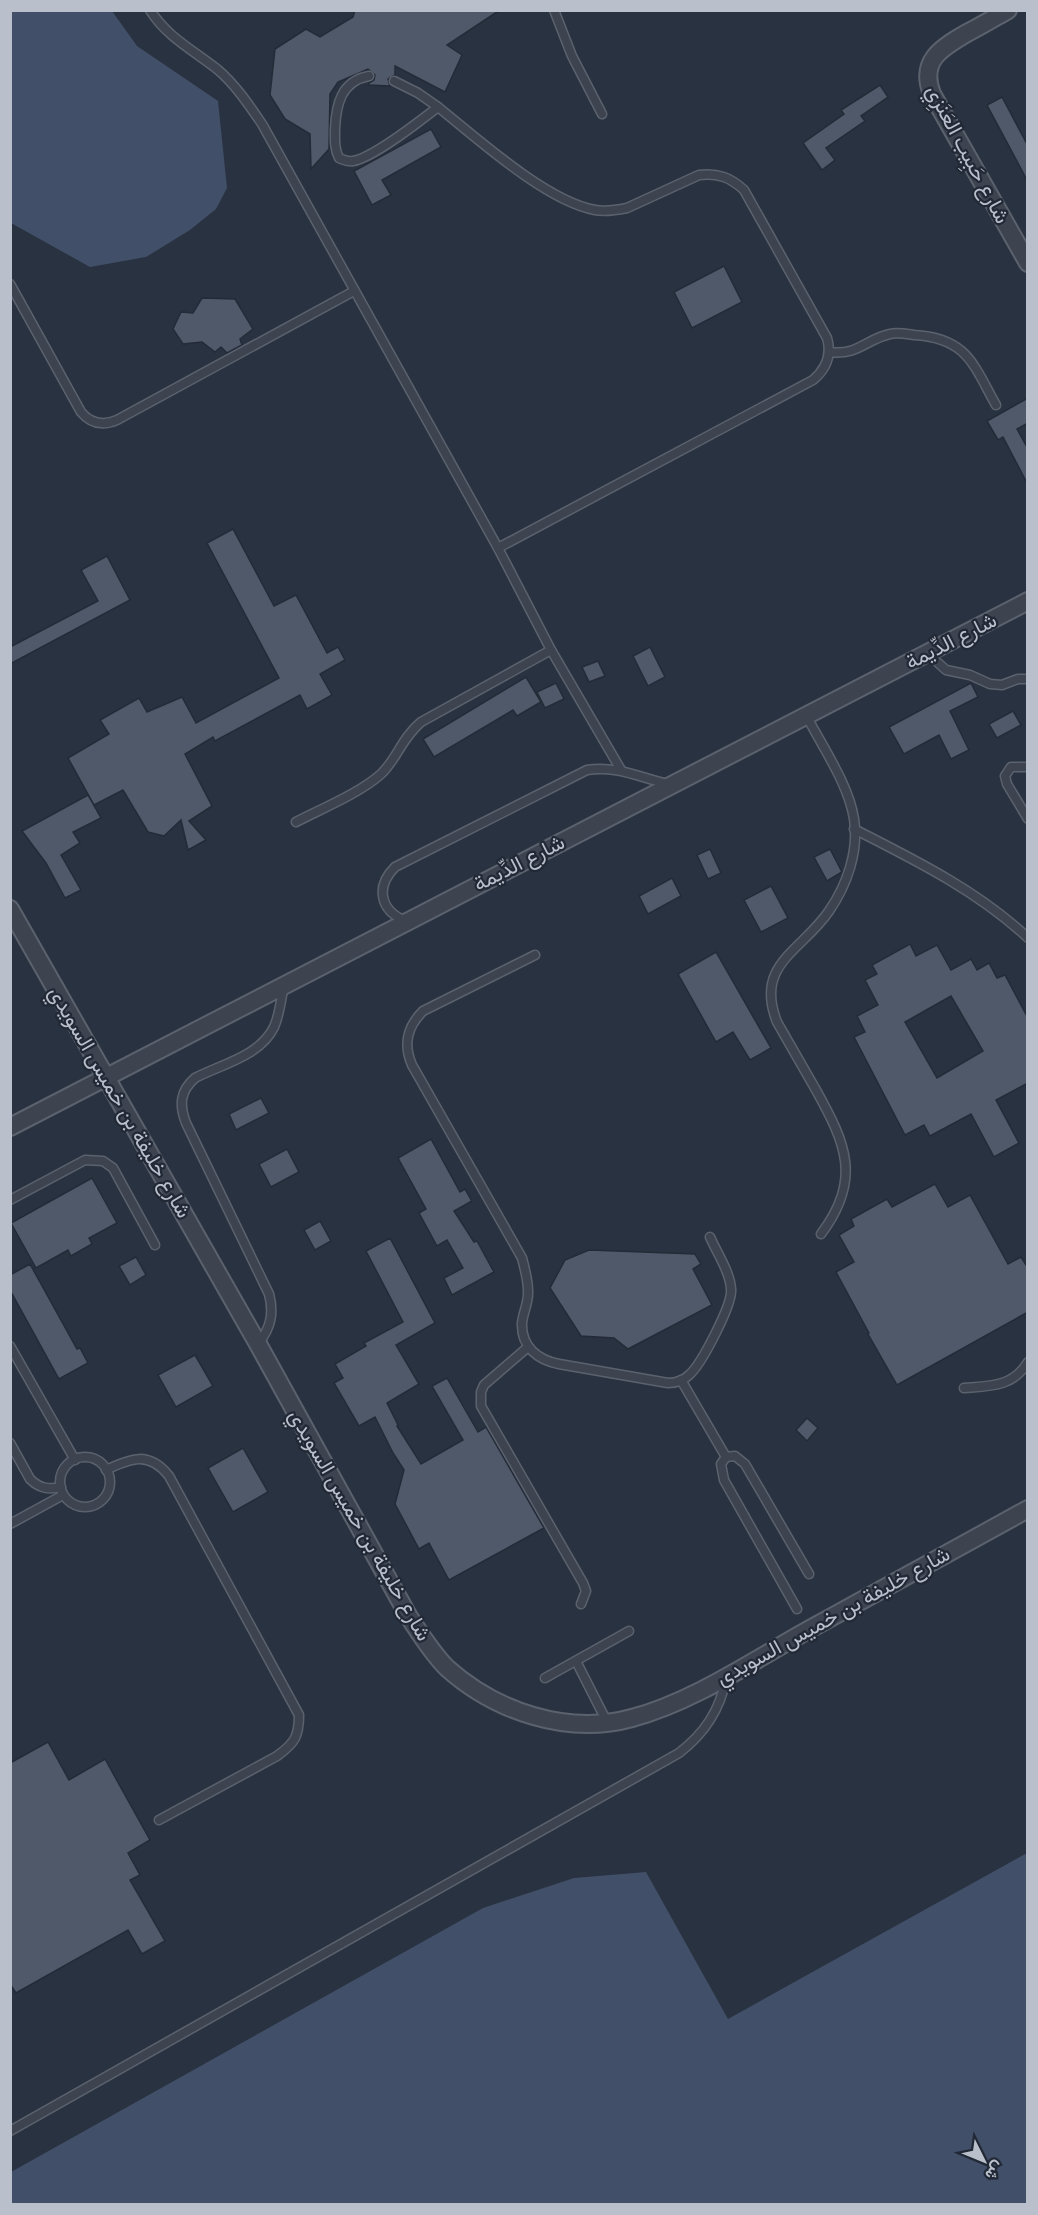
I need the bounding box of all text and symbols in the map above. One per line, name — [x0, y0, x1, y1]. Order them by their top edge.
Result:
street label: شارع حَبِيب العَنَزِي — [917, 79, 1017, 230]
street label: شارع الدِّيمة — [900, 605, 1001, 676]
street label: شارع الدِّيمة — [468, 827, 569, 898]
street label: شارع خليفة بن خميس السويدي — [39, 980, 199, 1225]
street label: شارع خليفة بن خميس السويدي — [279, 1403, 439, 1648]
street label: شارع خليفة بن خميس السويدي — [711, 1539, 956, 1695]
north arrow — [954, 2131, 1014, 2191]
text: ش — [981, 2157, 1009, 2185]

